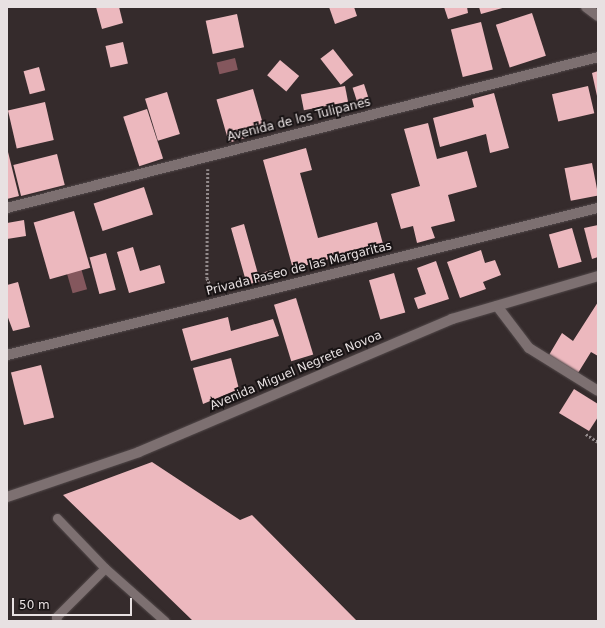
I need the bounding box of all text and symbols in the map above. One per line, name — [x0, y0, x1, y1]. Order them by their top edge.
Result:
street label: Avenida de los Tulipanes — [226, 95, 372, 145]
street label: Privada Paseo de las Margaritas — [205, 239, 393, 299]
street label: Avenida Miguel Negrete Novoa — [208, 328, 384, 414]
scale bar — [14, 590, 134, 616]
text: 50 m — [19, 598, 50, 612]

